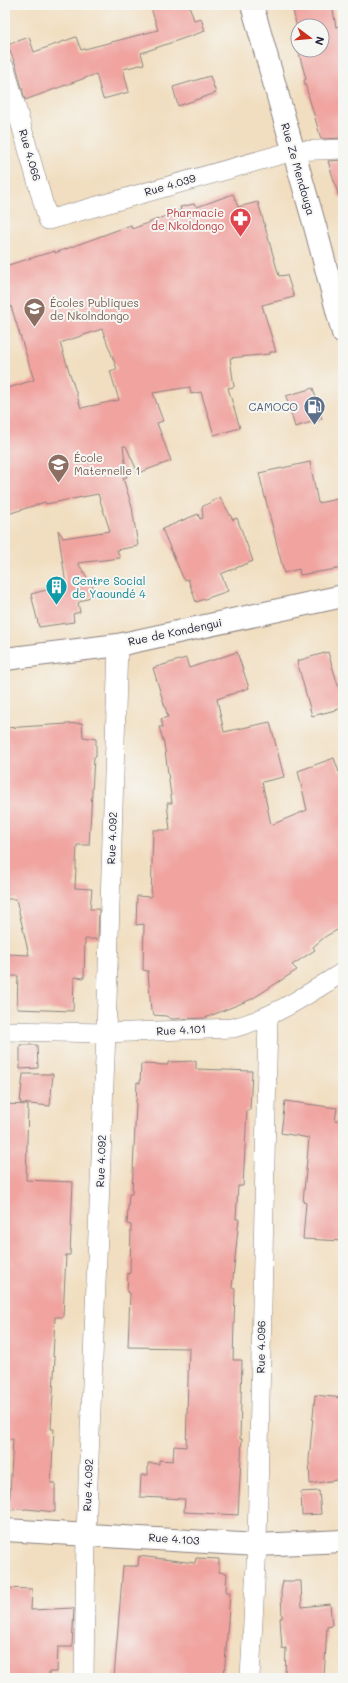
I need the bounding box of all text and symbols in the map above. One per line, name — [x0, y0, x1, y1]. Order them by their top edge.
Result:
north arrow — [290, 18, 330, 58]
text: N — [312, 35, 328, 47]
street label: Rue Ze Mendouga — [278, 121, 319, 217]
street label: Rue 4.066 — [16, 127, 45, 182]
street label: Rue 4.039 — [142, 170, 198, 199]
place label: Pharmacie de Nkoldongo — [151, 205, 224, 233]
pharmacy icon: Pharmacie de Nkoldongo — [227, 206, 253, 239]
place label: Écoles Publiques de Nkolndongo — [50, 295, 139, 323]
school or university icon: Écoles Publiques de Nkolndongo — [22, 296, 48, 329]
fuel station icon: CAMOCO — [301, 394, 327, 427]
place label: CAMOCO — [248, 399, 298, 414]
place label: École Maternelle 1 — [74, 450, 140, 478]
school or university icon: École Maternelle 1 — [45, 451, 71, 484]
place label: Centre Social de Yaoundé 4 — [72, 573, 146, 601]
building icon: Centre Social de Yaoundé 4 — [44, 574, 70, 607]
street label: Rue de Kondengui — [127, 614, 223, 649]
street label: Rue 4.092 — [103, 811, 120, 864]
street label: Rue 4.101 — [156, 1021, 206, 1038]
street label: Rue 4.092 — [92, 1134, 109, 1187]
street label: Rue 4.096 — [253, 1320, 268, 1374]
street label: Rue 4.092 — [79, 1458, 96, 1511]
street label: Rue 4.103 — [148, 1529, 201, 1548]

